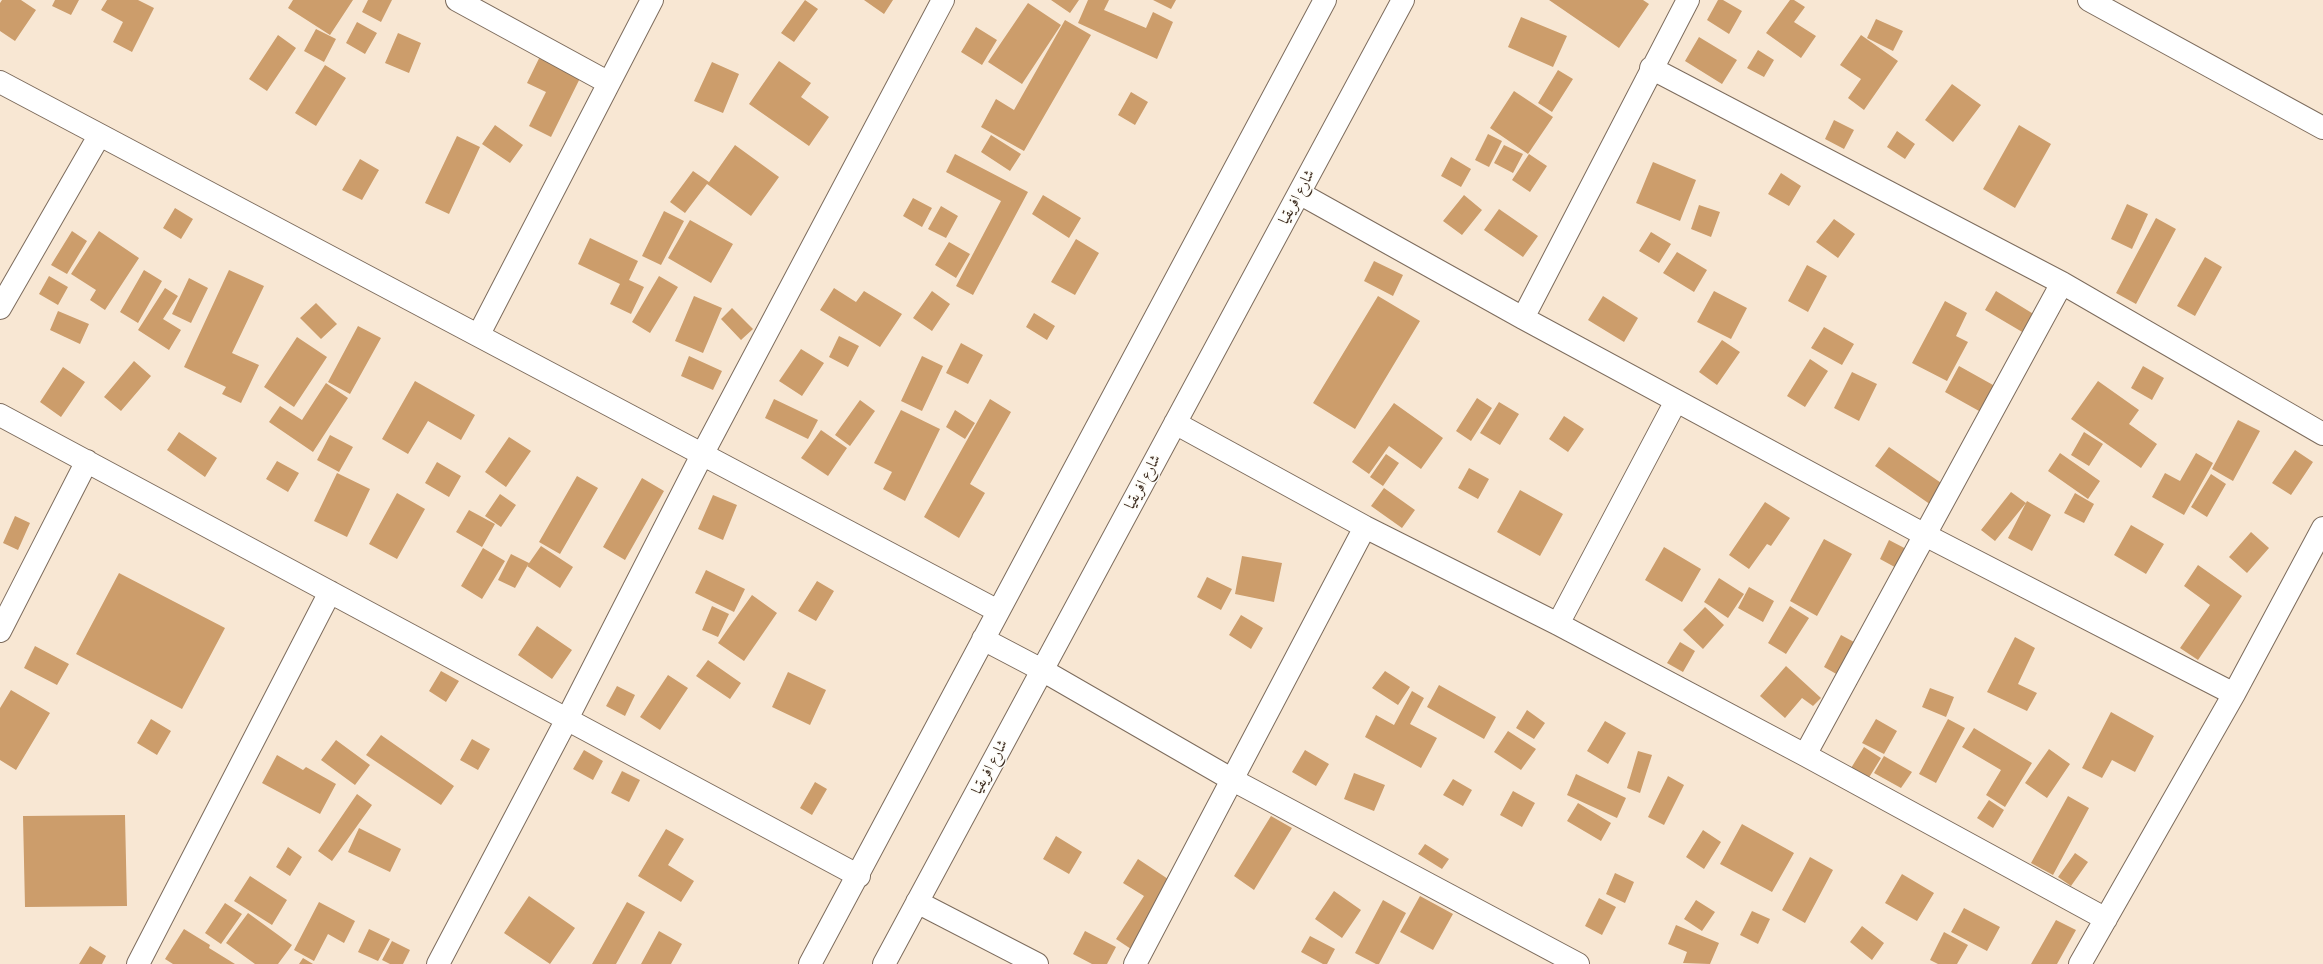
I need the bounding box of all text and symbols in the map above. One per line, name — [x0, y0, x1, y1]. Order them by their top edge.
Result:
street label: شارع افريقيا — [1275, 167, 1319, 227]
street label: شارع افريقيا — [1121, 452, 1165, 512]
street label: شارع افريقيا — [968, 737, 1012, 797]

